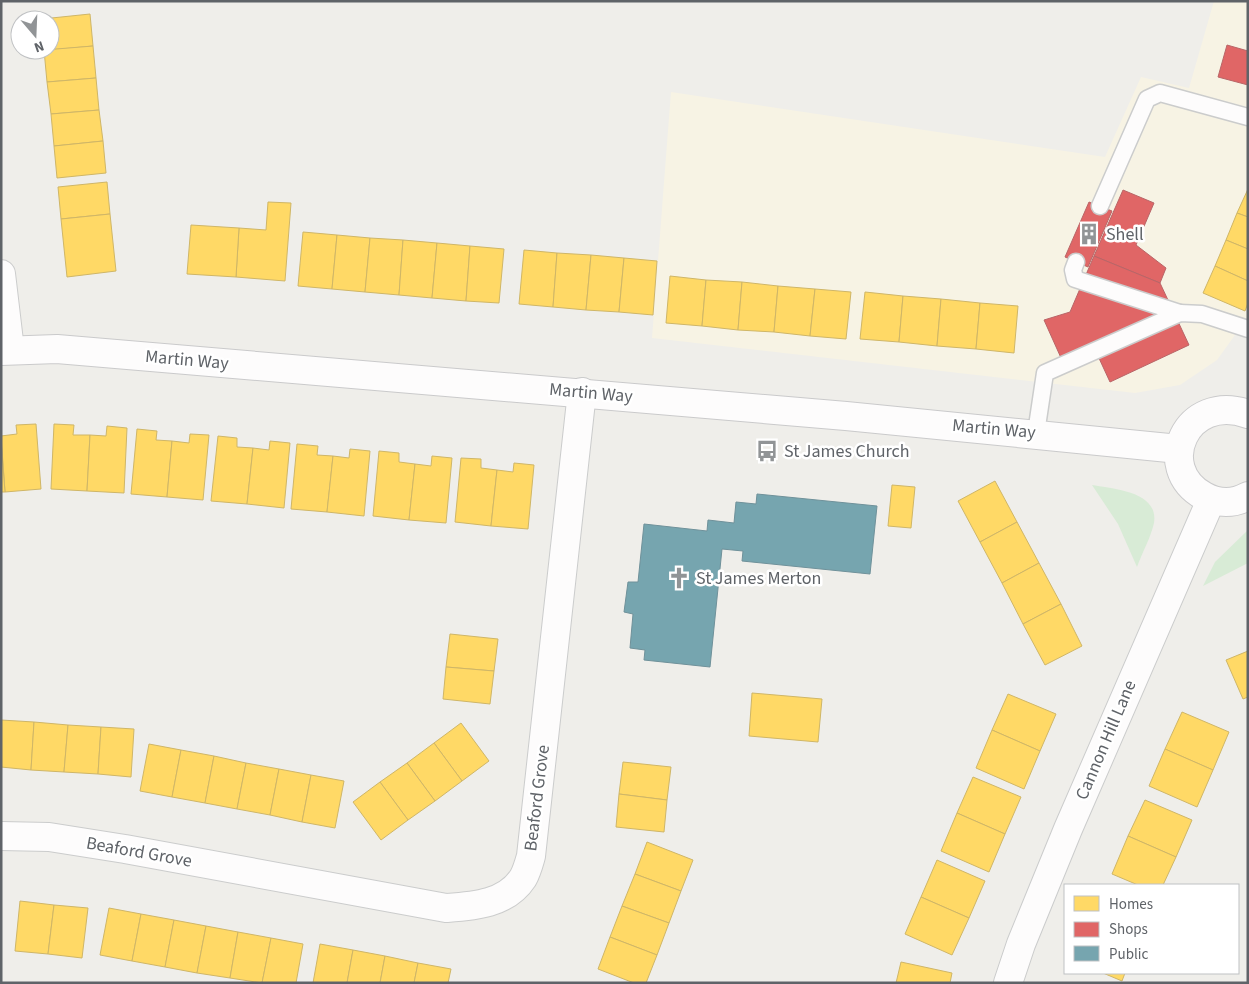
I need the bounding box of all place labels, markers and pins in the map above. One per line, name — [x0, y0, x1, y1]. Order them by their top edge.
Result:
building icon: Shell — [1076, 221, 1102, 247]
place label: Shell — [1106, 222, 1144, 247]
bus stop icon: St James Church — [754, 438, 780, 464]
place label: St James Church — [784, 439, 909, 464]
church icon: St James Merton — [666, 565, 692, 591]
place label: St James Merton — [696, 566, 821, 591]

